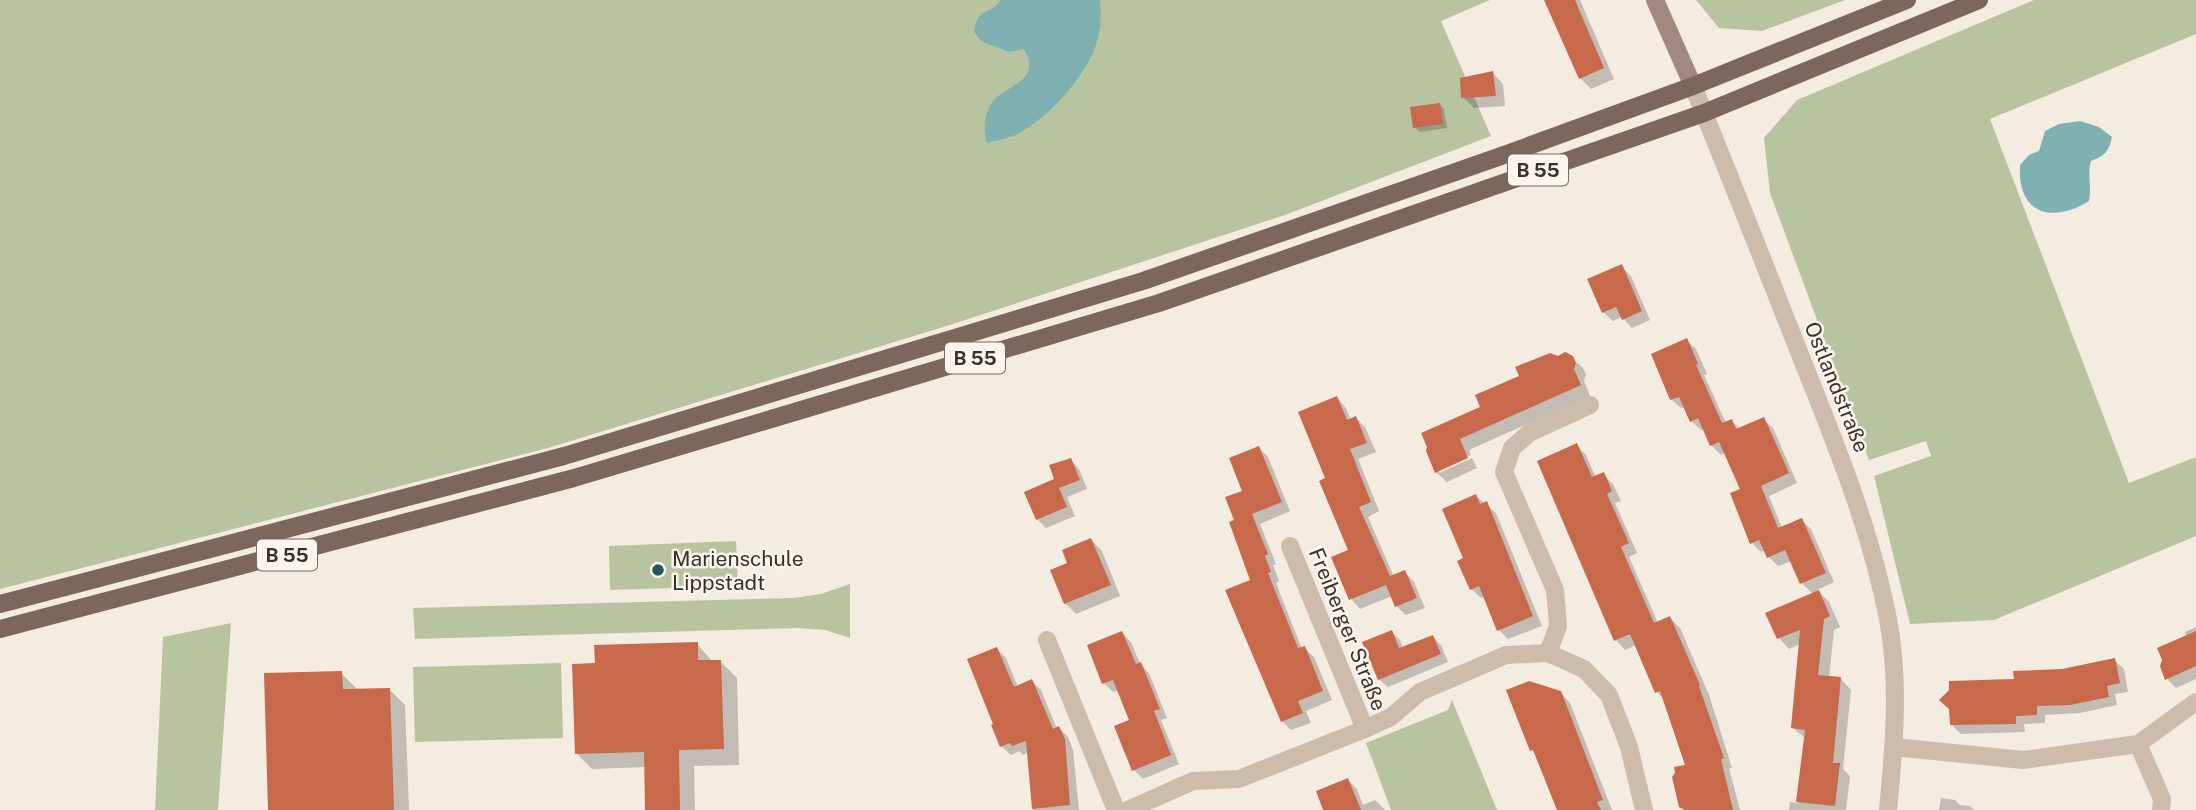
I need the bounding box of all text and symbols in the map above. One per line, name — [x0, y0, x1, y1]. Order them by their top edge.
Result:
road number: B 55 — [1508, 154, 1568, 186]
street label: Ostlandstraße — [1799, 318, 1875, 456]
road number: B 55 — [945, 342, 1005, 374]
road number: B 55 — [257, 540, 317, 570]
street label: Freiberger Straße — [1304, 544, 1392, 714]
place label: Marienschule Lippstadt — [672, 546, 804, 595]
marker: Marienschule Lippstadt — [650, 562, 666, 578]

